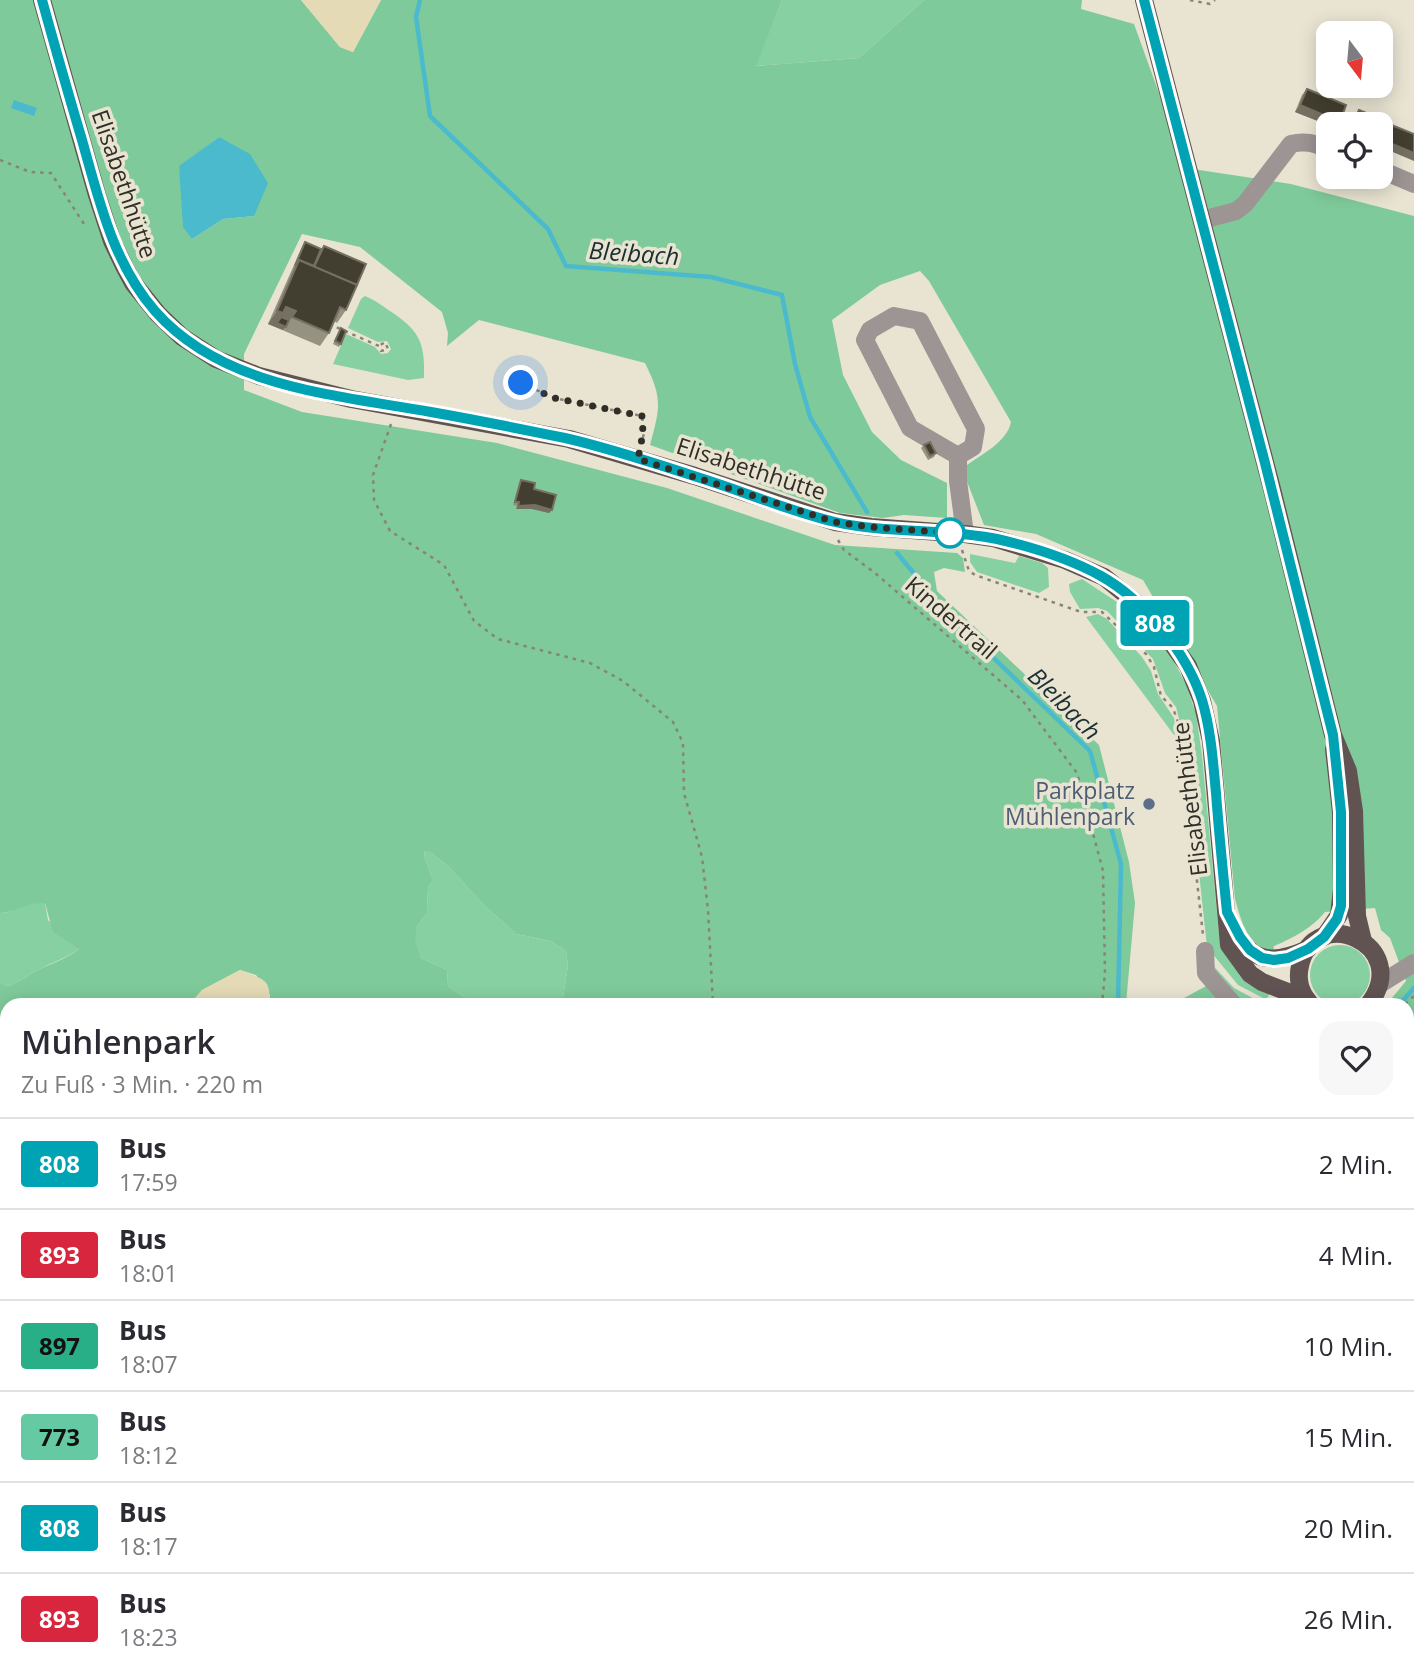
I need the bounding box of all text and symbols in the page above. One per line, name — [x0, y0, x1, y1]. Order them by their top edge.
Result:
north arrow — [1316, 21, 1393, 98]
map controls — [1316, 21, 1393, 189]
street label: Elisabethhütte — [85, 105, 165, 262]
button: locate — [1316, 112, 1393, 189]
water label: Bleibach — [588, 233, 680, 272]
your location — [503, 365, 538, 400]
street label: Elisabethhütte — [673, 429, 830, 507]
unlabelled marker — [935, 518, 965, 548]
street label: Kindertrail — [899, 568, 1005, 666]
line badge: 808 — [1115, 600, 1195, 646]
text: 808 — [1134, 606, 1176, 639]
water label: Bleibach — [1021, 659, 1109, 747]
street label: Elisabethhütte — [1164, 720, 1214, 878]
place label: Parkplatz Mühlenpark — [1005, 774, 1135, 832]
marker: Parkplatz Mühlenpark — [1141, 796, 1157, 812]
text: Mühlenpark — [21, 1019, 215, 1064]
button: heart — [1319, 1021, 1393, 1095]
text: Zu Fuß · 3 Min. · 220 m — [21, 1068, 263, 1100]
text: Bus — [119, 1130, 166, 1166]
text: 2 Min. — [1319, 1146, 1393, 1182]
text: 808 — [39, 1147, 80, 1180]
text: 17:59 — [119, 1166, 178, 1198]
text: Bus — [119, 1221, 166, 1257]
text: 4 Min. — [1319, 1237, 1393, 1273]
text: 893 — [39, 1238, 80, 1271]
text: 18:01 — [119, 1257, 178, 1289]
text: Bus — [119, 1312, 166, 1348]
text: 10 Min. — [1304, 1328, 1393, 1364]
text: 897 — [39, 1329, 80, 1362]
text: 18:07 — [119, 1348, 178, 1380]
text: Bus — [119, 1403, 166, 1439]
text: 15 Min. — [1304, 1419, 1393, 1455]
text: 773 — [39, 1420, 80, 1453]
text: 18:12 — [119, 1439, 178, 1471]
text: Bus — [119, 1494, 166, 1530]
text: 20 Min. — [1304, 1510, 1393, 1546]
text: 808 — [39, 1511, 80, 1544]
text: 18:17 — [119, 1530, 178, 1562]
text: Bus — [119, 1585, 166, 1621]
text: 26 Min. — [1304, 1601, 1393, 1637]
text: 893 — [39, 1602, 80, 1635]
text: 18:23 — [119, 1621, 178, 1653]

